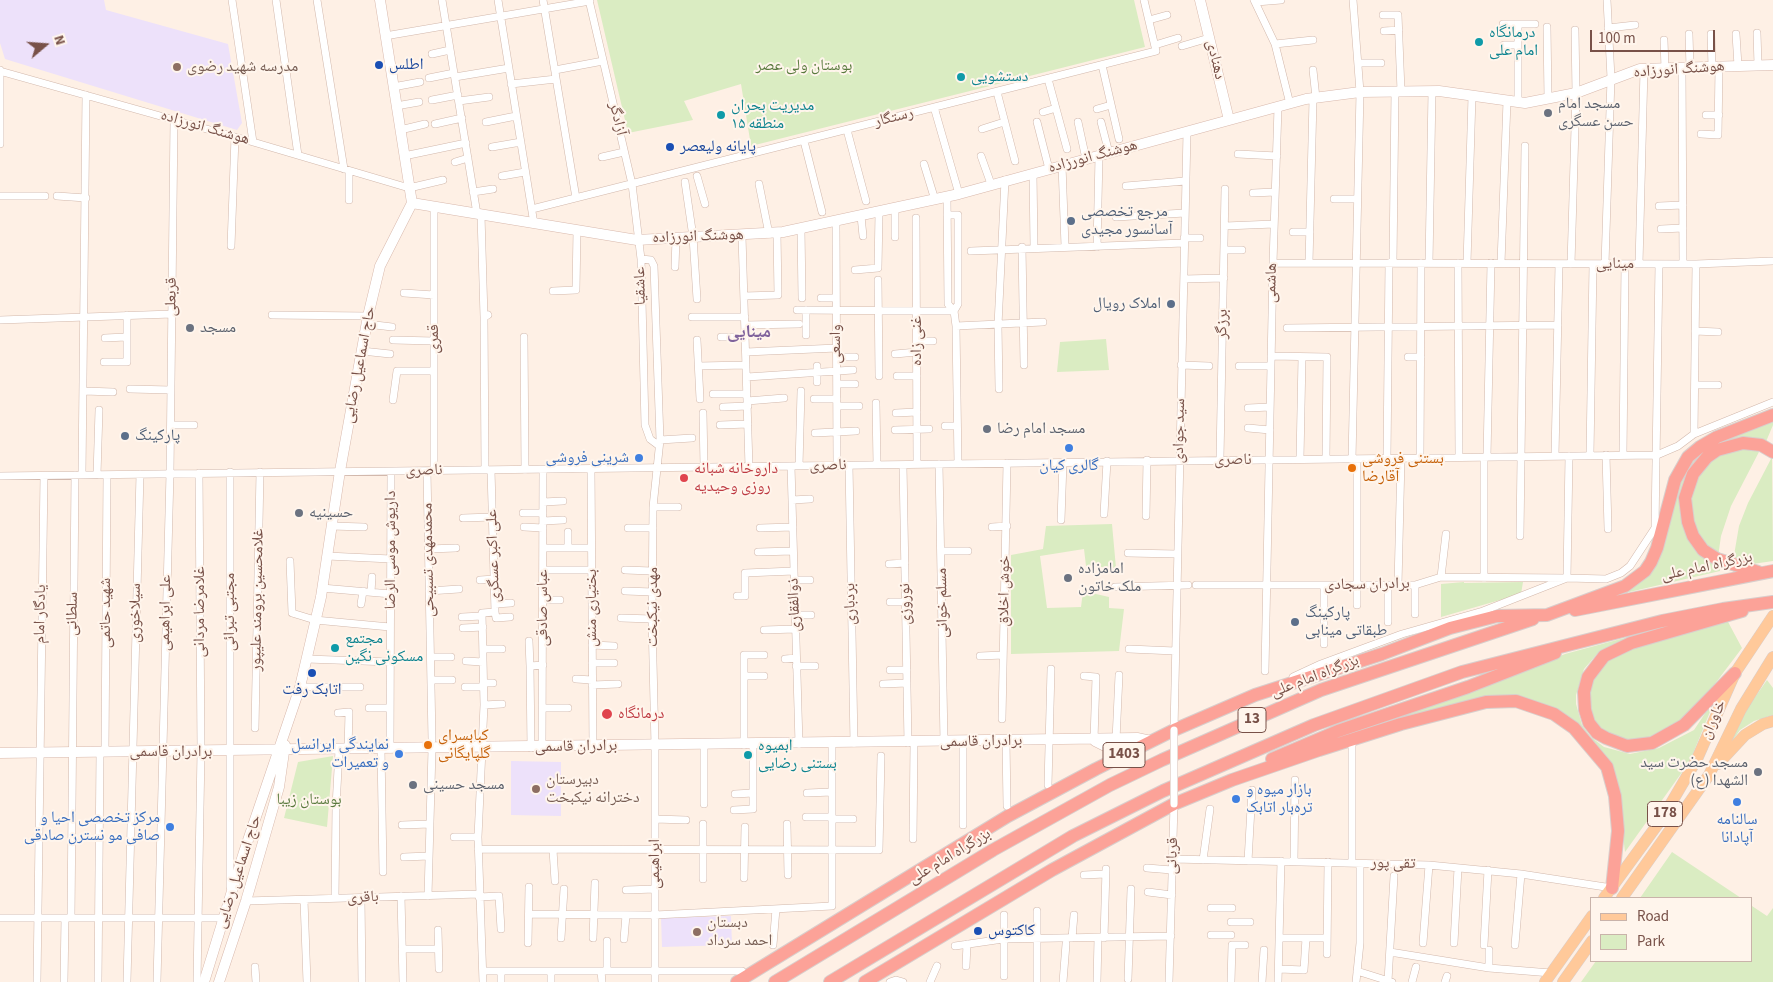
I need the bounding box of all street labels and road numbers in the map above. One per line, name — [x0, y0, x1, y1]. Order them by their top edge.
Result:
street label: دهنادی — [1201, 38, 1229, 82]
street label: هوشنگ انورزاده — [1633, 57, 1725, 83]
street label: آزادگر — [604, 101, 630, 137]
street label: رستگار — [872, 104, 916, 132]
street label: هوشنگ انورزاده — [158, 106, 252, 150]
street label: هوشنگ انورزاده — [1046, 136, 1140, 178]
street label: هوشنگ انورزاده — [652, 226, 744, 248]
street label: مینایی — [1596, 254, 1634, 274]
street label: هاشمی — [1262, 263, 1282, 303]
street label: عاشقیا — [631, 267, 651, 305]
street label: قربعلی — [162, 277, 182, 317]
street label: حاج اسماعیل رضایی — [339, 305, 381, 425]
street label: برزگر — [1213, 309, 1233, 339]
street label: غنی زاده — [907, 316, 927, 366]
street label: قمری — [424, 324, 444, 354]
street label: واسعی — [826, 324, 846, 364]
street label: سید جوادی — [1170, 398, 1190, 464]
street label: ناصری — [1214, 450, 1252, 470]
street label: ناصری — [809, 456, 847, 476]
street label: ناصری — [405, 461, 443, 481]
street label: داریوش موسی الرضا — [381, 491, 401, 609]
street label: محمدمهدی تسبیحی — [418, 503, 440, 617]
street label: علی اکبر عسگری — [483, 509, 505, 603]
street label: غلامحسین برومند علیپور — [247, 528, 269, 672]
street label: بزرگراه امام علی — [1660, 548, 1754, 586]
street label: خوش اخلاق — [995, 555, 1015, 627]
street label: غلامرضا مردانی — [190, 566, 210, 658]
street label: مهدی نیکبخت — [643, 567, 663, 647]
street label: مسلم خوانی — [933, 568, 953, 638]
street label: عباس صادقی — [533, 569, 553, 647]
street label: بختیاری منش — [582, 569, 602, 647]
street label: مجتبی تبرائی — [220, 573, 240, 651]
street label: علی ابراهیمی — [156, 575, 176, 651]
street label: برادران سجادی — [1324, 575, 1410, 595]
street label: شهید حاتمی — [96, 578, 116, 648]
street label: ذوالفقاری — [784, 578, 806, 632]
street label: سیلاخوری — [126, 583, 146, 643]
street label: بردباری — [841, 583, 861, 625]
street label: نوروزی — [896, 583, 916, 625]
street label: یادگار امام — [31, 584, 51, 644]
street label: سلطانی — [63, 592, 83, 636]
street label: بزرگراه امام علی — [1268, 651, 1362, 703]
street label: خاوران — [1697, 697, 1731, 743]
road number: 13 — [1238, 708, 1266, 732]
street label: برادران قاسمی — [939, 732, 1023, 752]
street label: برادران قاسمی — [534, 737, 618, 757]
street label: برادران قاسمی — [130, 742, 212, 762]
road number: 1403 — [1103, 742, 1145, 768]
road number: 178 — [1648, 802, 1682, 826]
street label: حاج اسماعیل رضایی — [212, 813, 266, 931]
street label: بزرگراه امام علی — [905, 825, 995, 889]
street label: قربانی — [1163, 837, 1183, 875]
street label: ابراهیمی — [645, 839, 665, 889]
street label: تقی پور — [1370, 854, 1416, 874]
street label: باقری — [347, 888, 379, 908]

